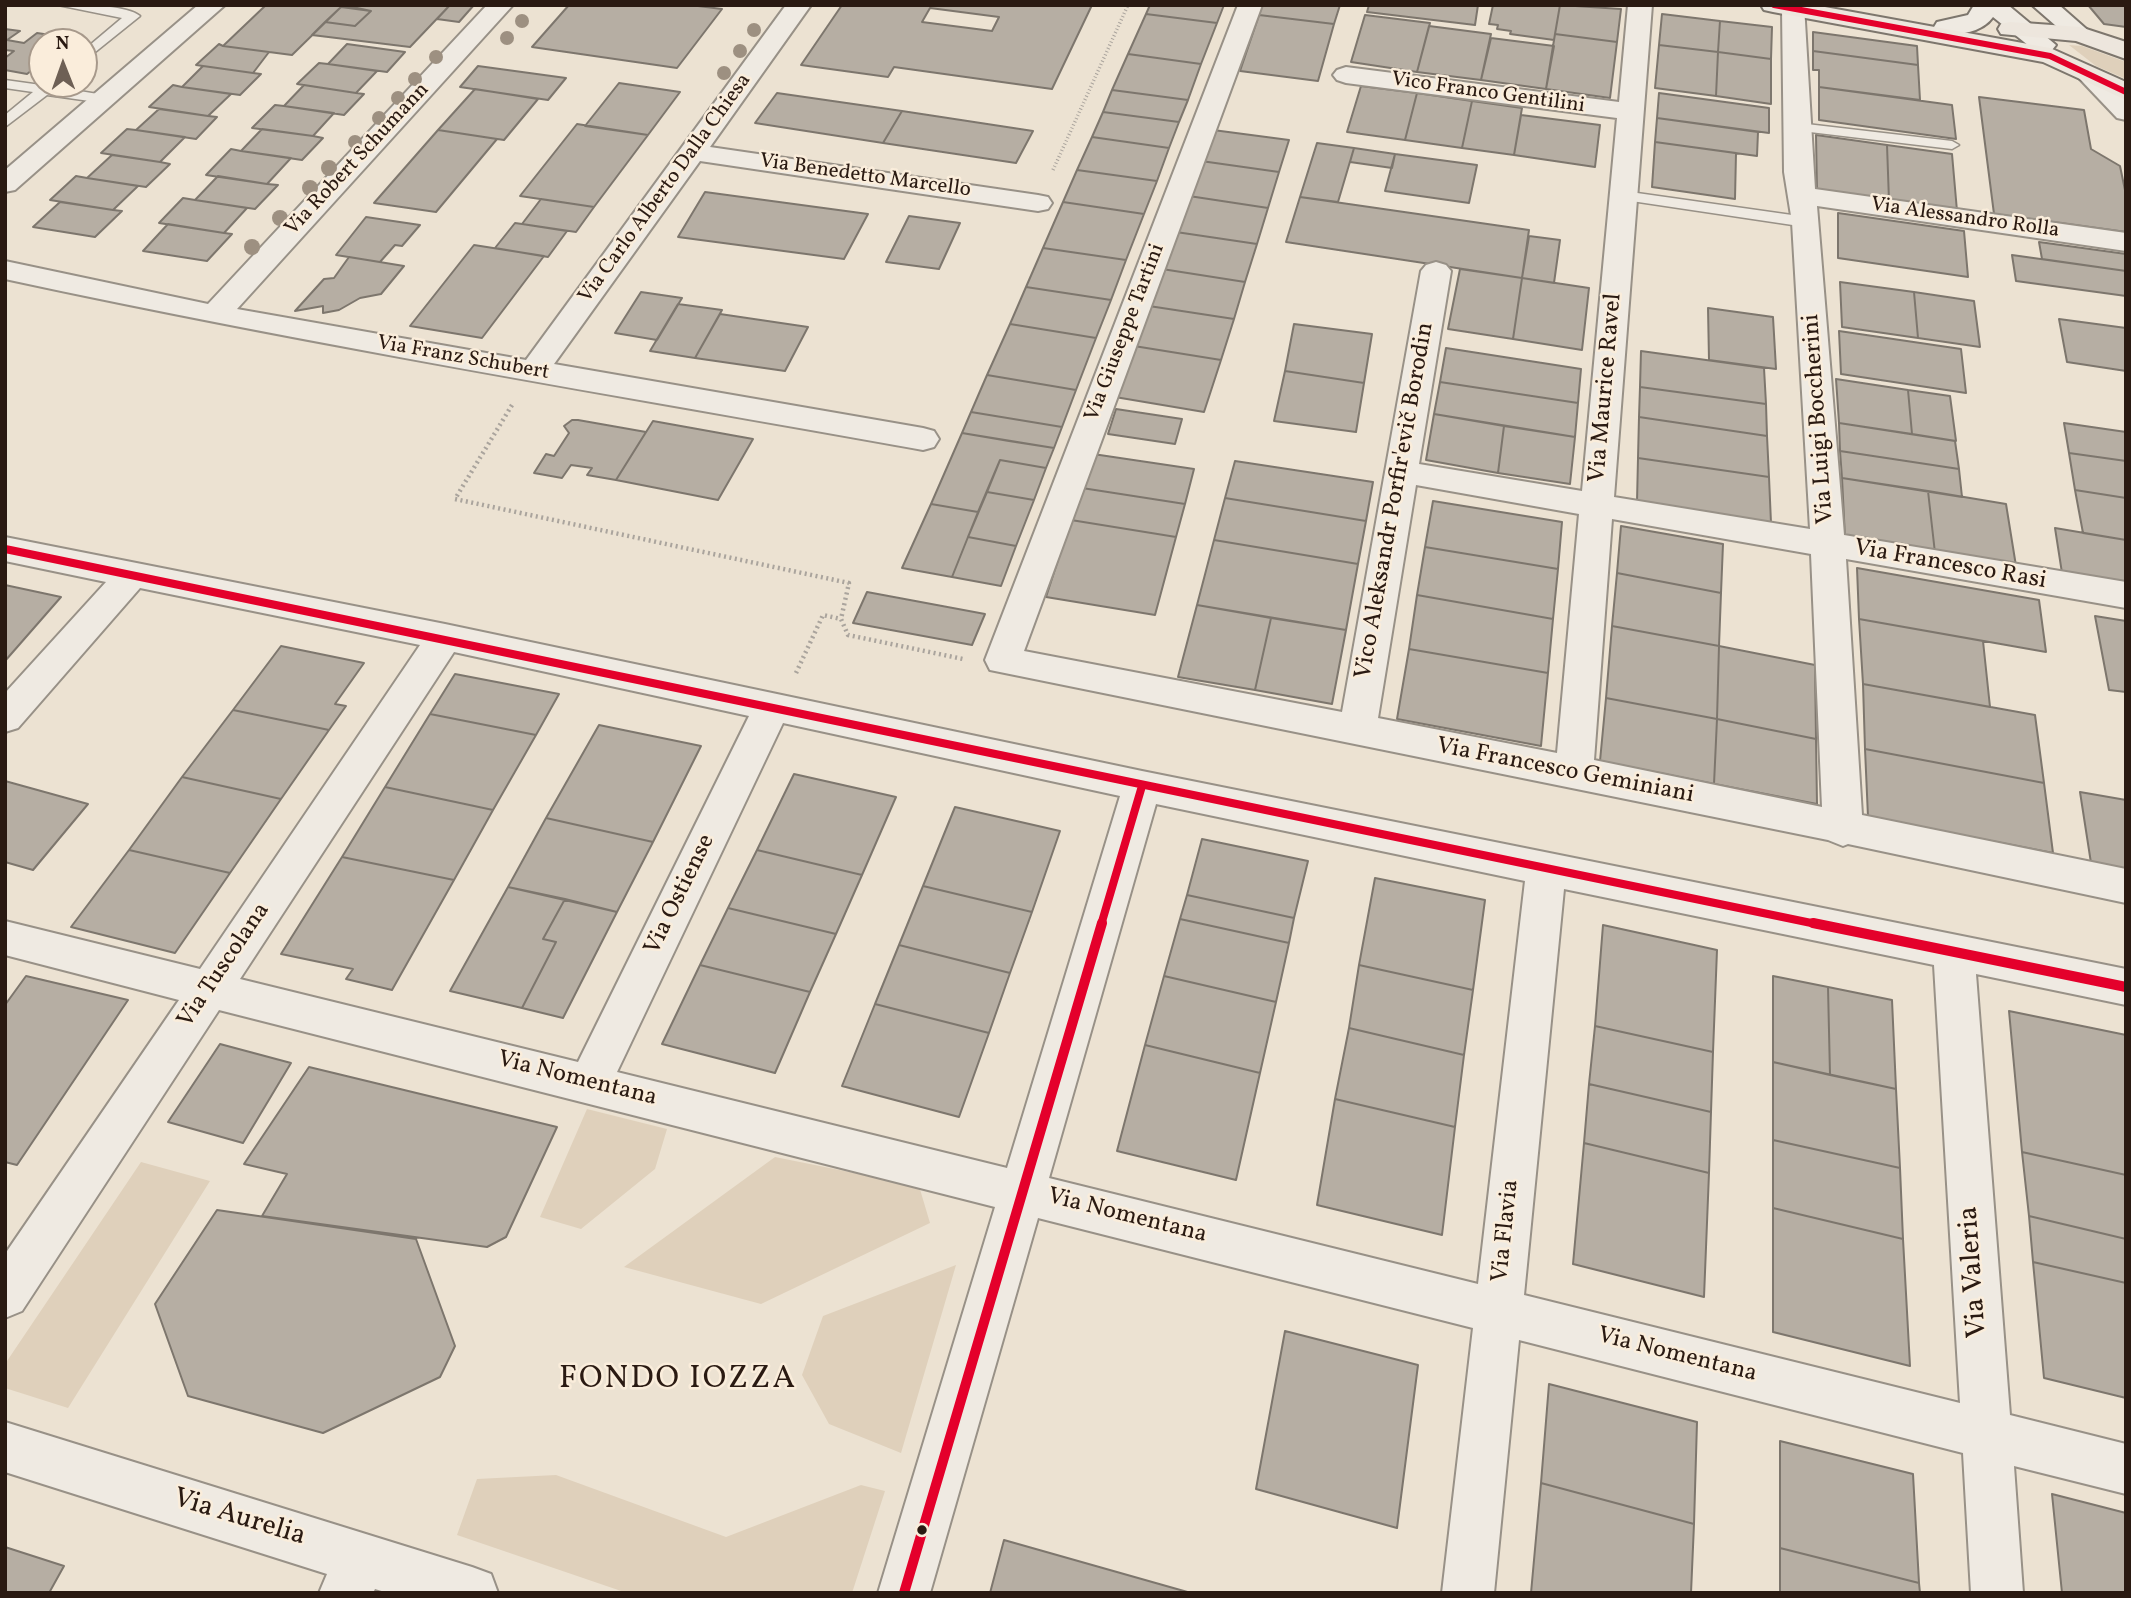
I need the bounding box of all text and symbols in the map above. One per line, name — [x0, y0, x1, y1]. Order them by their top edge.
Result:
north arrow — [28, 28, 98, 98]
text: N — [56, 31, 70, 57]
street label: Vico Franco Gentilini — [1390, 68, 1586, 120]
street label: Via Carlo Alberto Dalla Chiesa — [574, 69, 758, 309]
street label: Via Robert Schumann — [281, 78, 435, 242]
street label: Via Benedetto Marcello — [758, 150, 972, 204]
street label: Via Alessandro Rolla — [1869, 193, 2061, 245]
street label: Via Giuseppe Tartini — [1081, 241, 1171, 425]
street label: Via Maurice Ravel — [1584, 292, 1630, 484]
street label: Via Luigi Boccherini — [1798, 313, 1842, 525]
street label: Vico Aleksandr Porfir'evič Borodin — [1350, 320, 1442, 682]
street label: Via Franz Schubert — [375, 331, 551, 387]
street label: Via Francesco Rasi — [1852, 535, 2048, 597]
street label: Via Francesco Geminiani — [1434, 733, 1696, 811]
street label: Via Ostiense — [640, 830, 722, 960]
street label: Via Tuscolana — [173, 898, 277, 1034]
street label: Via Nomentana — [494, 1046, 660, 1114]
street label: Via Flavia — [1487, 1178, 1527, 1284]
street label: Via Nomentana — [1044, 1183, 1210, 1251]
street label: Via Valeria — [1954, 1205, 1996, 1339]
street label: Via Nomentana — [1594, 1322, 1760, 1390]
district label: FONDO IOZZA — [560, 1362, 796, 1400]
street label: Via Aurelia — [169, 1483, 309, 1555]
unlabelled marker — [915, 1523, 929, 1537]

